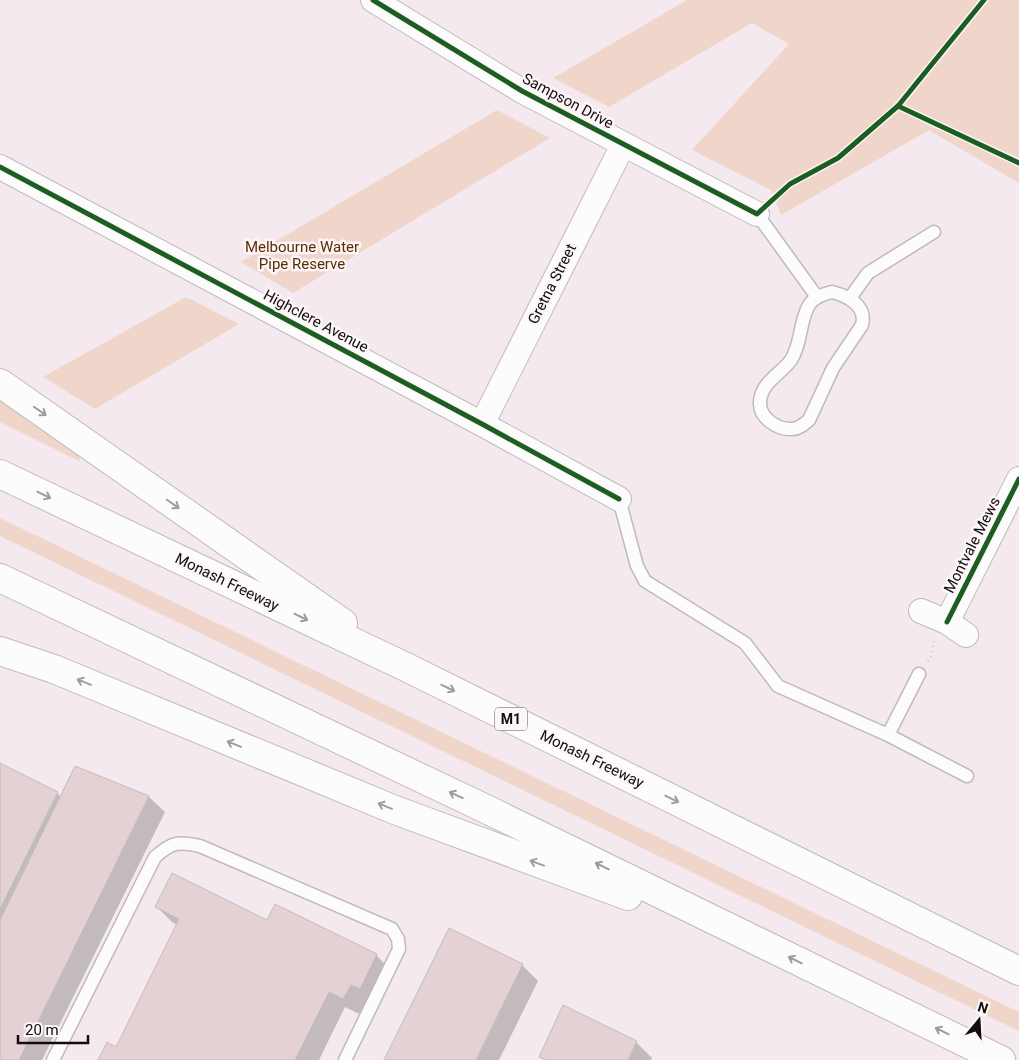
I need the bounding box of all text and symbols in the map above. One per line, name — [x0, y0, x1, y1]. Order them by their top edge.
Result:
street label: Sampson Drive — [519, 69, 617, 133]
park label: Melbourne Water Pipe Reserve — [245, 238, 359, 273]
street label: Gretna Street — [524, 241, 580, 327]
street label: Highclere Avenue — [260, 286, 372, 356]
one-way arrow — [33, 406, 47, 416]
one-way arrow — [36, 490, 51, 500]
street label: Montvale Mews — [940, 494, 1004, 596]
one-way arrow — [166, 499, 180, 509]
street label: Monash Freeway — [172, 549, 282, 615]
one-way arrow — [293, 613, 308, 623]
one-way arrow — [77, 677, 92, 686]
one-way arrow — [440, 683, 455, 693]
road number: M1 — [495, 708, 527, 731]
street label: Monash Freeway — [537, 726, 647, 792]
one-way arrow — [227, 739, 243, 748]
one-way arrow — [449, 789, 464, 799]
one-way arrow — [664, 794, 679, 804]
one-way arrow — [378, 801, 393, 810]
one-way arrow — [530, 858, 545, 867]
one-way arrow — [595, 861, 610, 870]
one-way arrow — [788, 955, 803, 965]
north arrow — [954, 995, 1004, 1045]
text: N — [976, 998, 990, 1017]
scale bar — [18, 1012, 88, 1044]
text: 20 m — [25, 1021, 59, 1039]
one-way arrow — [935, 1026, 950, 1035]

